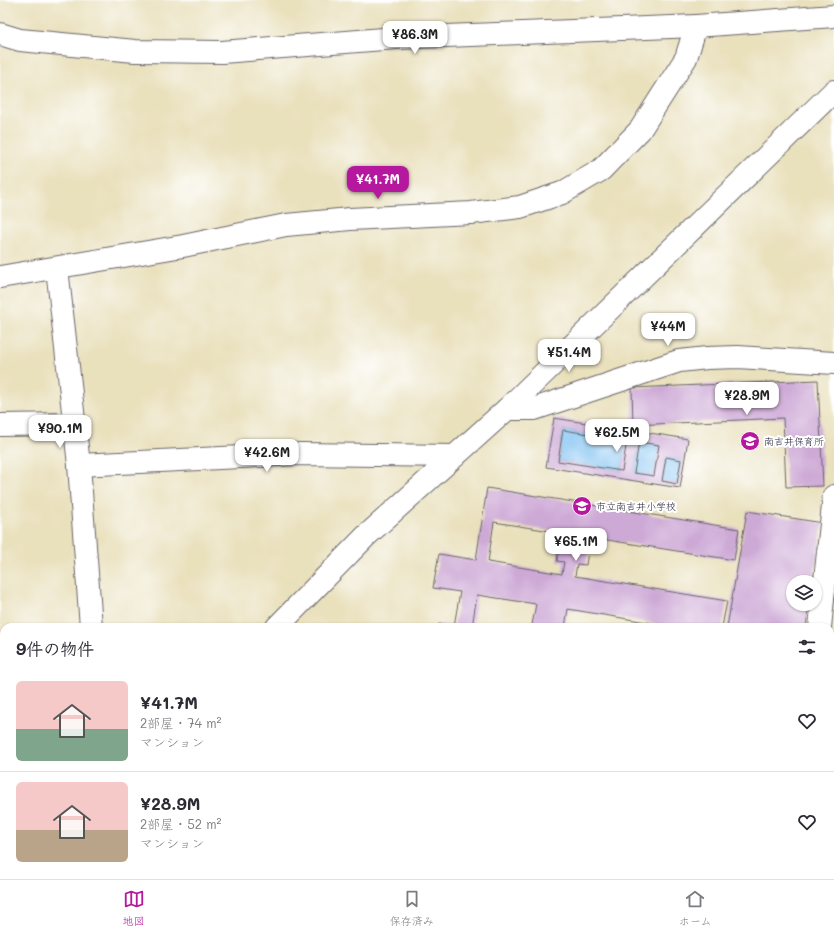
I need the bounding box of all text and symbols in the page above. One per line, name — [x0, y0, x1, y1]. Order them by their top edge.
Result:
pin: ¥86.3M — [382, 21, 448, 55]
text: ¥86.3M — [392, 25, 438, 42]
pin: ¥41.7M — [345, 166, 411, 200]
text: ¥41.7M — [356, 170, 400, 187]
pin: ¥44M — [644, 313, 692, 347]
text: ¥44M — [650, 317, 686, 334]
pin: ¥51.4M — [536, 339, 602, 373]
text: ¥51.4M — [547, 343, 591, 360]
pin: ¥28.9M — [714, 382, 780, 416]
text: ¥28.9M — [724, 386, 770, 403]
pin: ¥90.1M — [27, 415, 93, 449]
text: ¥90.1M — [38, 419, 82, 436]
pin: ¥62.5M — [584, 419, 650, 453]
text: ¥62.5M — [594, 423, 640, 440]
school or university icon: 南吉井保育所 — [739, 430, 761, 452]
place label: 南吉井保育所 — [764, 434, 824, 448]
pin: ¥42.6M — [234, 439, 300, 473]
text: ¥42.6M — [244, 443, 290, 460]
school or university icon: 市立南吉井小学校 — [571, 495, 593, 517]
place label: 市立南吉井小学校 — [596, 499, 676, 513]
pin: ¥65.1M — [543, 528, 609, 562]
text: ¥65.1M — [554, 532, 598, 549]
map controls — [786, 575, 822, 611]
button: layers — [786, 575, 822, 611]
icon: filters — [796, 636, 818, 658]
text: 9件の物件 — [16, 637, 94, 659]
text: ¥41.7M — [140, 691, 198, 713]
icon: home — [48, 697, 96, 745]
icon: heart — [796, 710, 818, 732]
text: 2部屋 · 74 m² — [140, 714, 222, 731]
text: マンション — [140, 733, 204, 750]
text: ¥28.9M — [140, 792, 200, 814]
icon: home — [48, 798, 96, 846]
icon: heart — [796, 811, 818, 833]
text: 2部屋 · 52 m² — [140, 815, 221, 832]
text: マンション — [140, 834, 204, 851]
tab: 地図 — [123, 888, 145, 928]
tab: 保存済み — [390, 888, 434, 928]
tab: ホーム — [679, 888, 711, 928]

